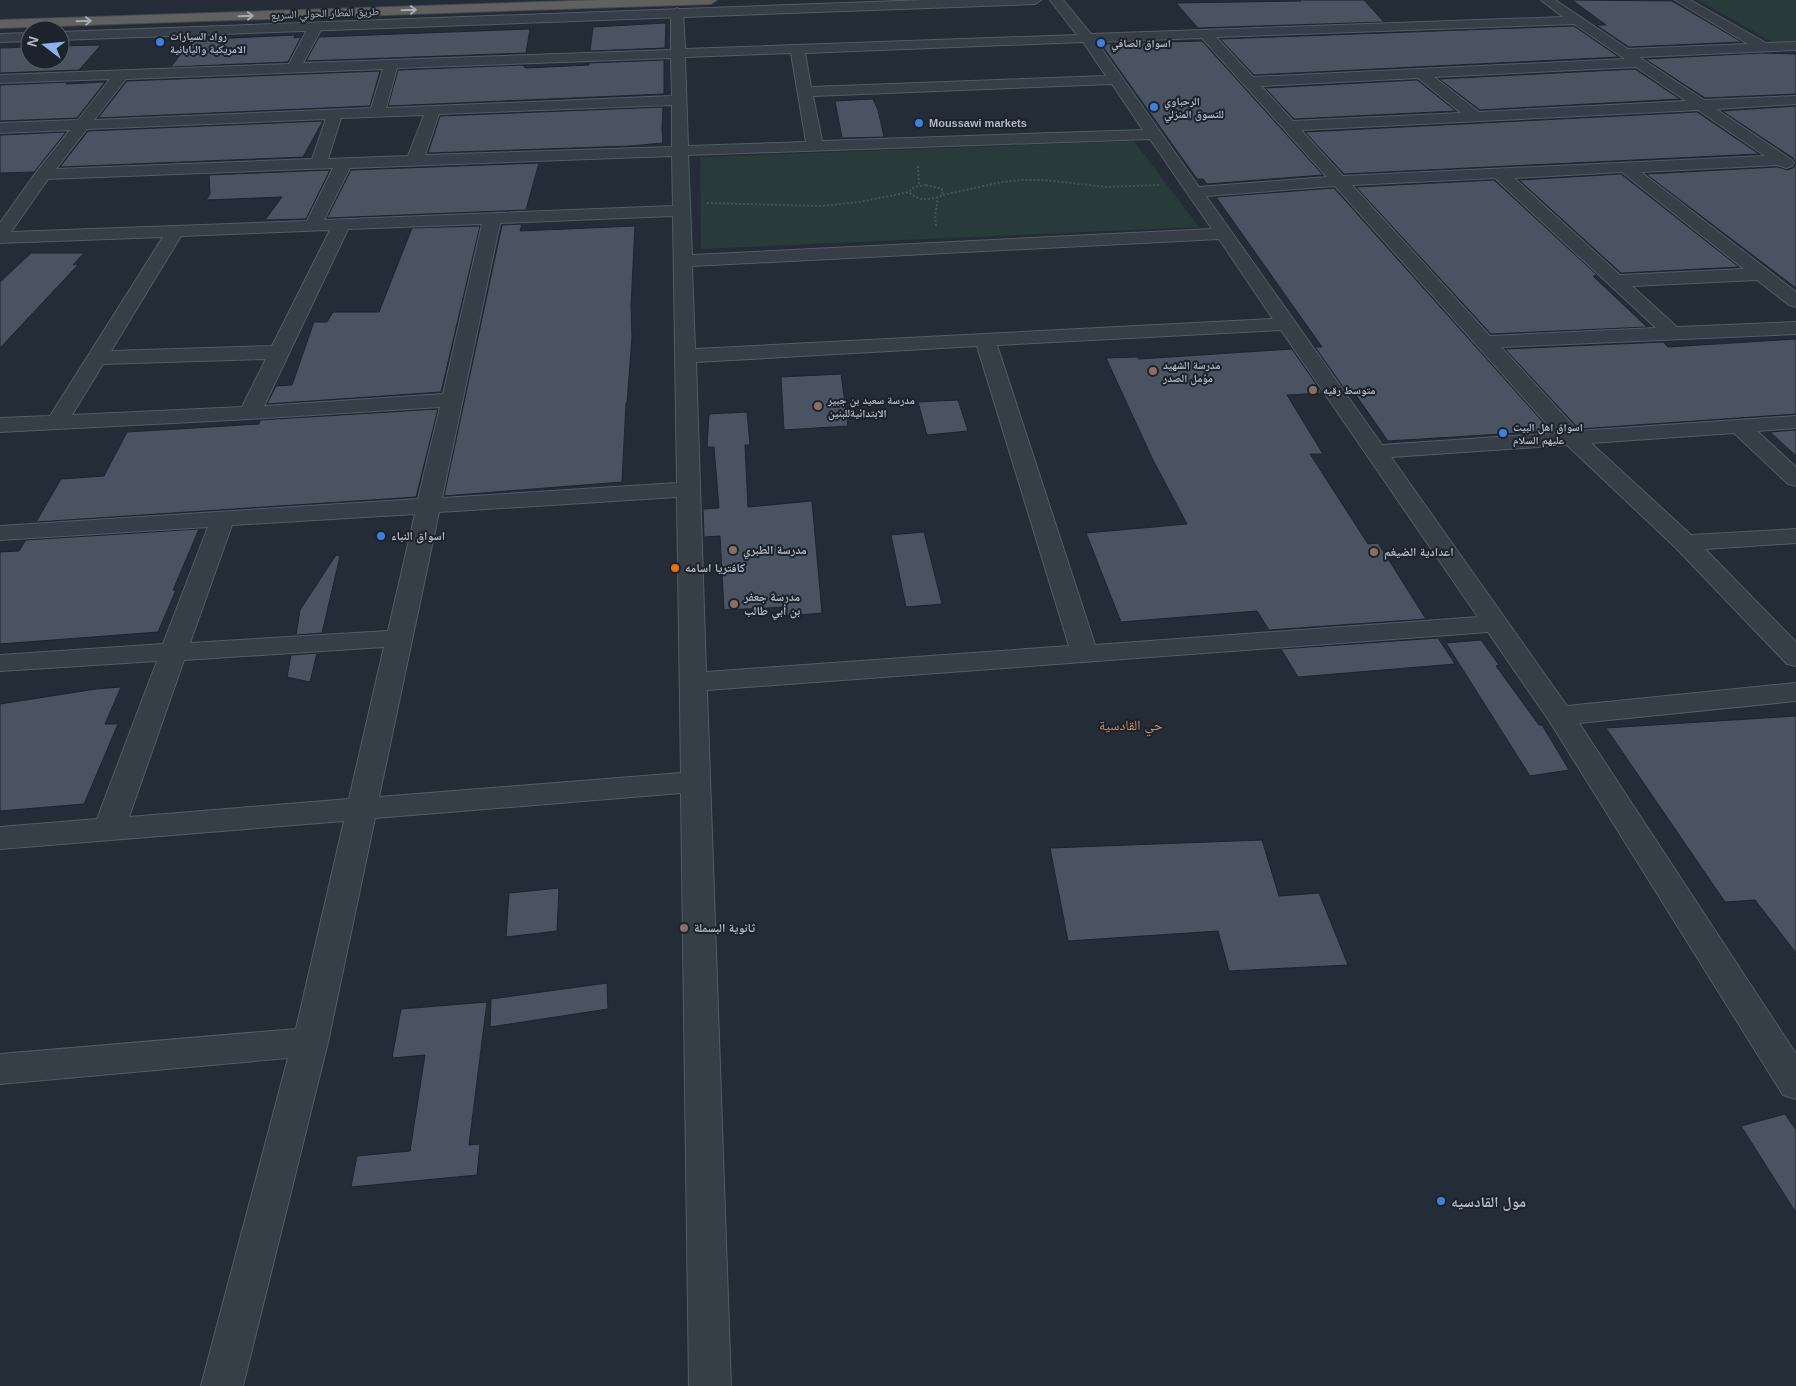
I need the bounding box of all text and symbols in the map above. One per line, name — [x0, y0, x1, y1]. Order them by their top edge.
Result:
street label: طريق المطار الحولي السريع — [271, 5, 379, 24]
one-way arrow — [400, 5, 416, 15]
one-way arrow — [238, 11, 254, 20]
one-way arrow — [75, 16, 91, 25]
north arrow — [20, 20, 70, 70]
place label: رواد السيارات الامريكية واليابانية — [170, 30, 246, 56]
text: N — [23, 34, 42, 48]
marker: رواد السيارات الامريكية واليابانية — [154, 36, 166, 48]
marker: اسواق الصافي — [1095, 37, 1107, 49]
place label: اسواق الصافي — [1111, 37, 1171, 52]
place label: الرحباوي للتسوق المنزلي — [1164, 95, 1224, 123]
marker: الرحباوي للتسوق المنزلي — [1148, 101, 1160, 113]
marker: Moussawi markets — [913, 117, 925, 129]
place label: Moussawi markets — [929, 117, 1027, 129]
place label: مدرسة الشهيد مؤمل الصدر — [1162, 359, 1220, 386]
marker: مدرسة الشهيد مؤمل الصدر — [1147, 365, 1159, 377]
marker: متوسط رقيه — [1307, 384, 1319, 396]
place label: متوسط رقيه — [1323, 384, 1375, 397]
place label: مدرسة سعيد بن جبير الابتدائيةللبنين — [827, 394, 915, 421]
marker: مدرسة سعيد بن جبير الابتدائيةللبنين — [812, 400, 824, 412]
place label: اسواق اهل البيت عليهم السلام — [1513, 421, 1583, 448]
marker: اسواق اهل البيت عليهم السلام — [1497, 427, 1509, 439]
place label: اسواق النباء — [391, 529, 445, 544]
marker: اسواق النباء — [375, 530, 387, 542]
place label: مدرسة الطبري — [743, 543, 807, 560]
marker: مدرسة الطبري — [727, 544, 739, 556]
place label: اعدادية الضيغم — [1384, 545, 1454, 560]
marker: اعدادية الضيغم — [1368, 546, 1380, 558]
place label: كافتريا اسامه — [685, 561, 746, 575]
marker: كافتريا اسامه — [669, 562, 681, 574]
place label: مدرسة جعفر بن أبي طالب — [743, 590, 801, 621]
marker: مدرسة جعفر بن أبي طالب — [728, 598, 740, 610]
district label: حي القادسية — [1099, 717, 1163, 737]
place label: ثانوية البسملة — [694, 921, 756, 935]
marker: ثانوية البسملة — [678, 922, 690, 934]
place label: مول القادسيه — [1451, 1193, 1526, 1211]
marker: مول القادسيه — [1435, 1195, 1447, 1207]

